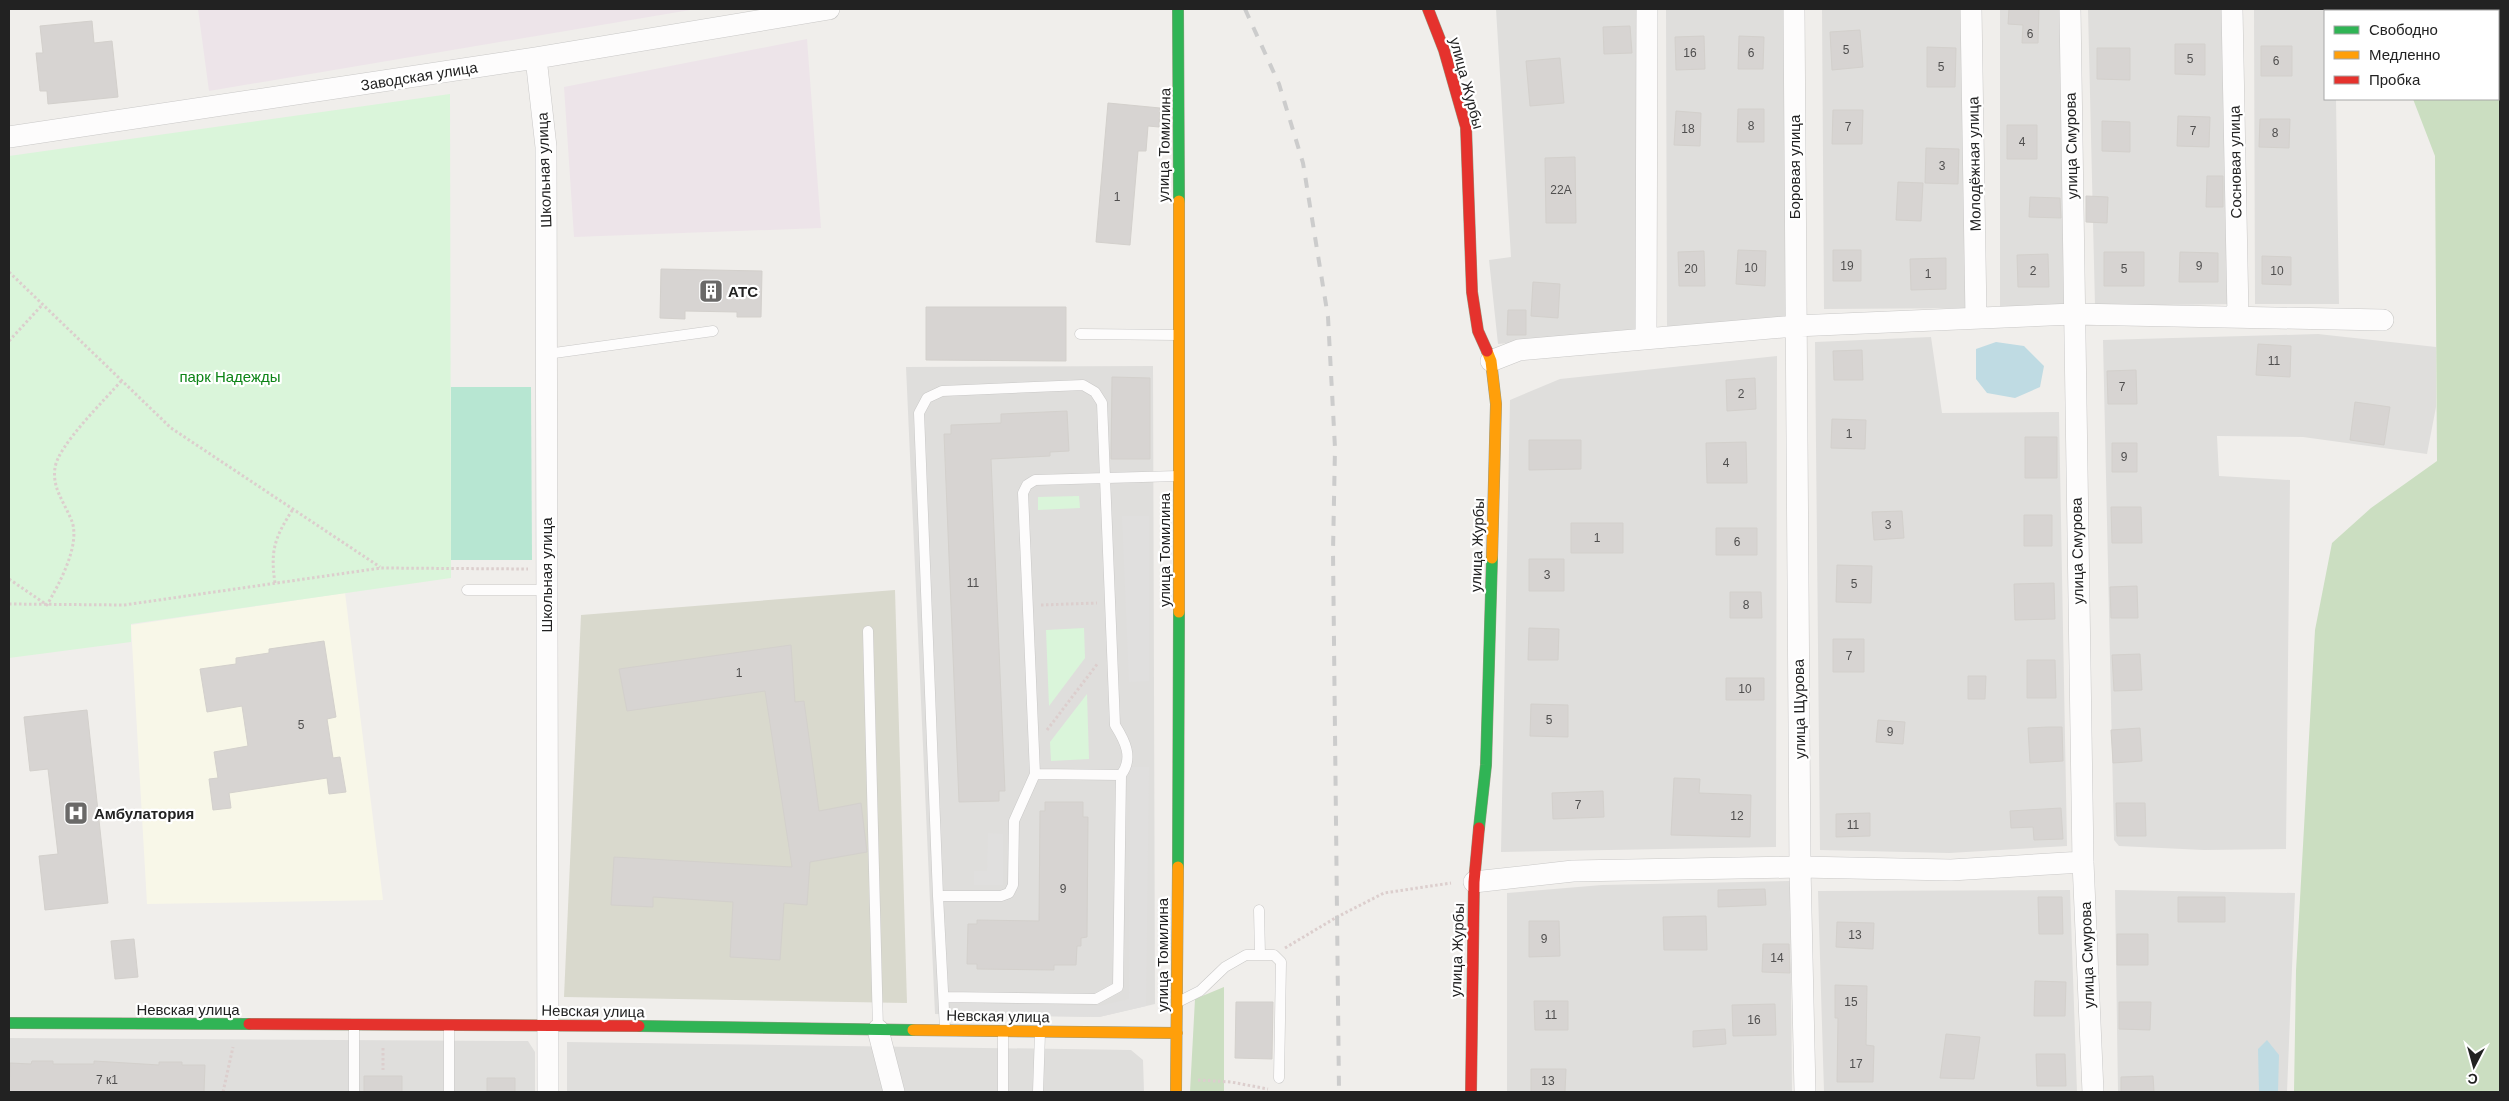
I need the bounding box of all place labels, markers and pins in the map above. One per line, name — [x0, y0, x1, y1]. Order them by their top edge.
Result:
building icon: АТС — [698, 278, 724, 304]
place label: АТС — [728, 283, 758, 300]
hospital icon: Амбулатория — [63, 800, 89, 826]
place label: Амбулатория — [94, 805, 194, 822]

